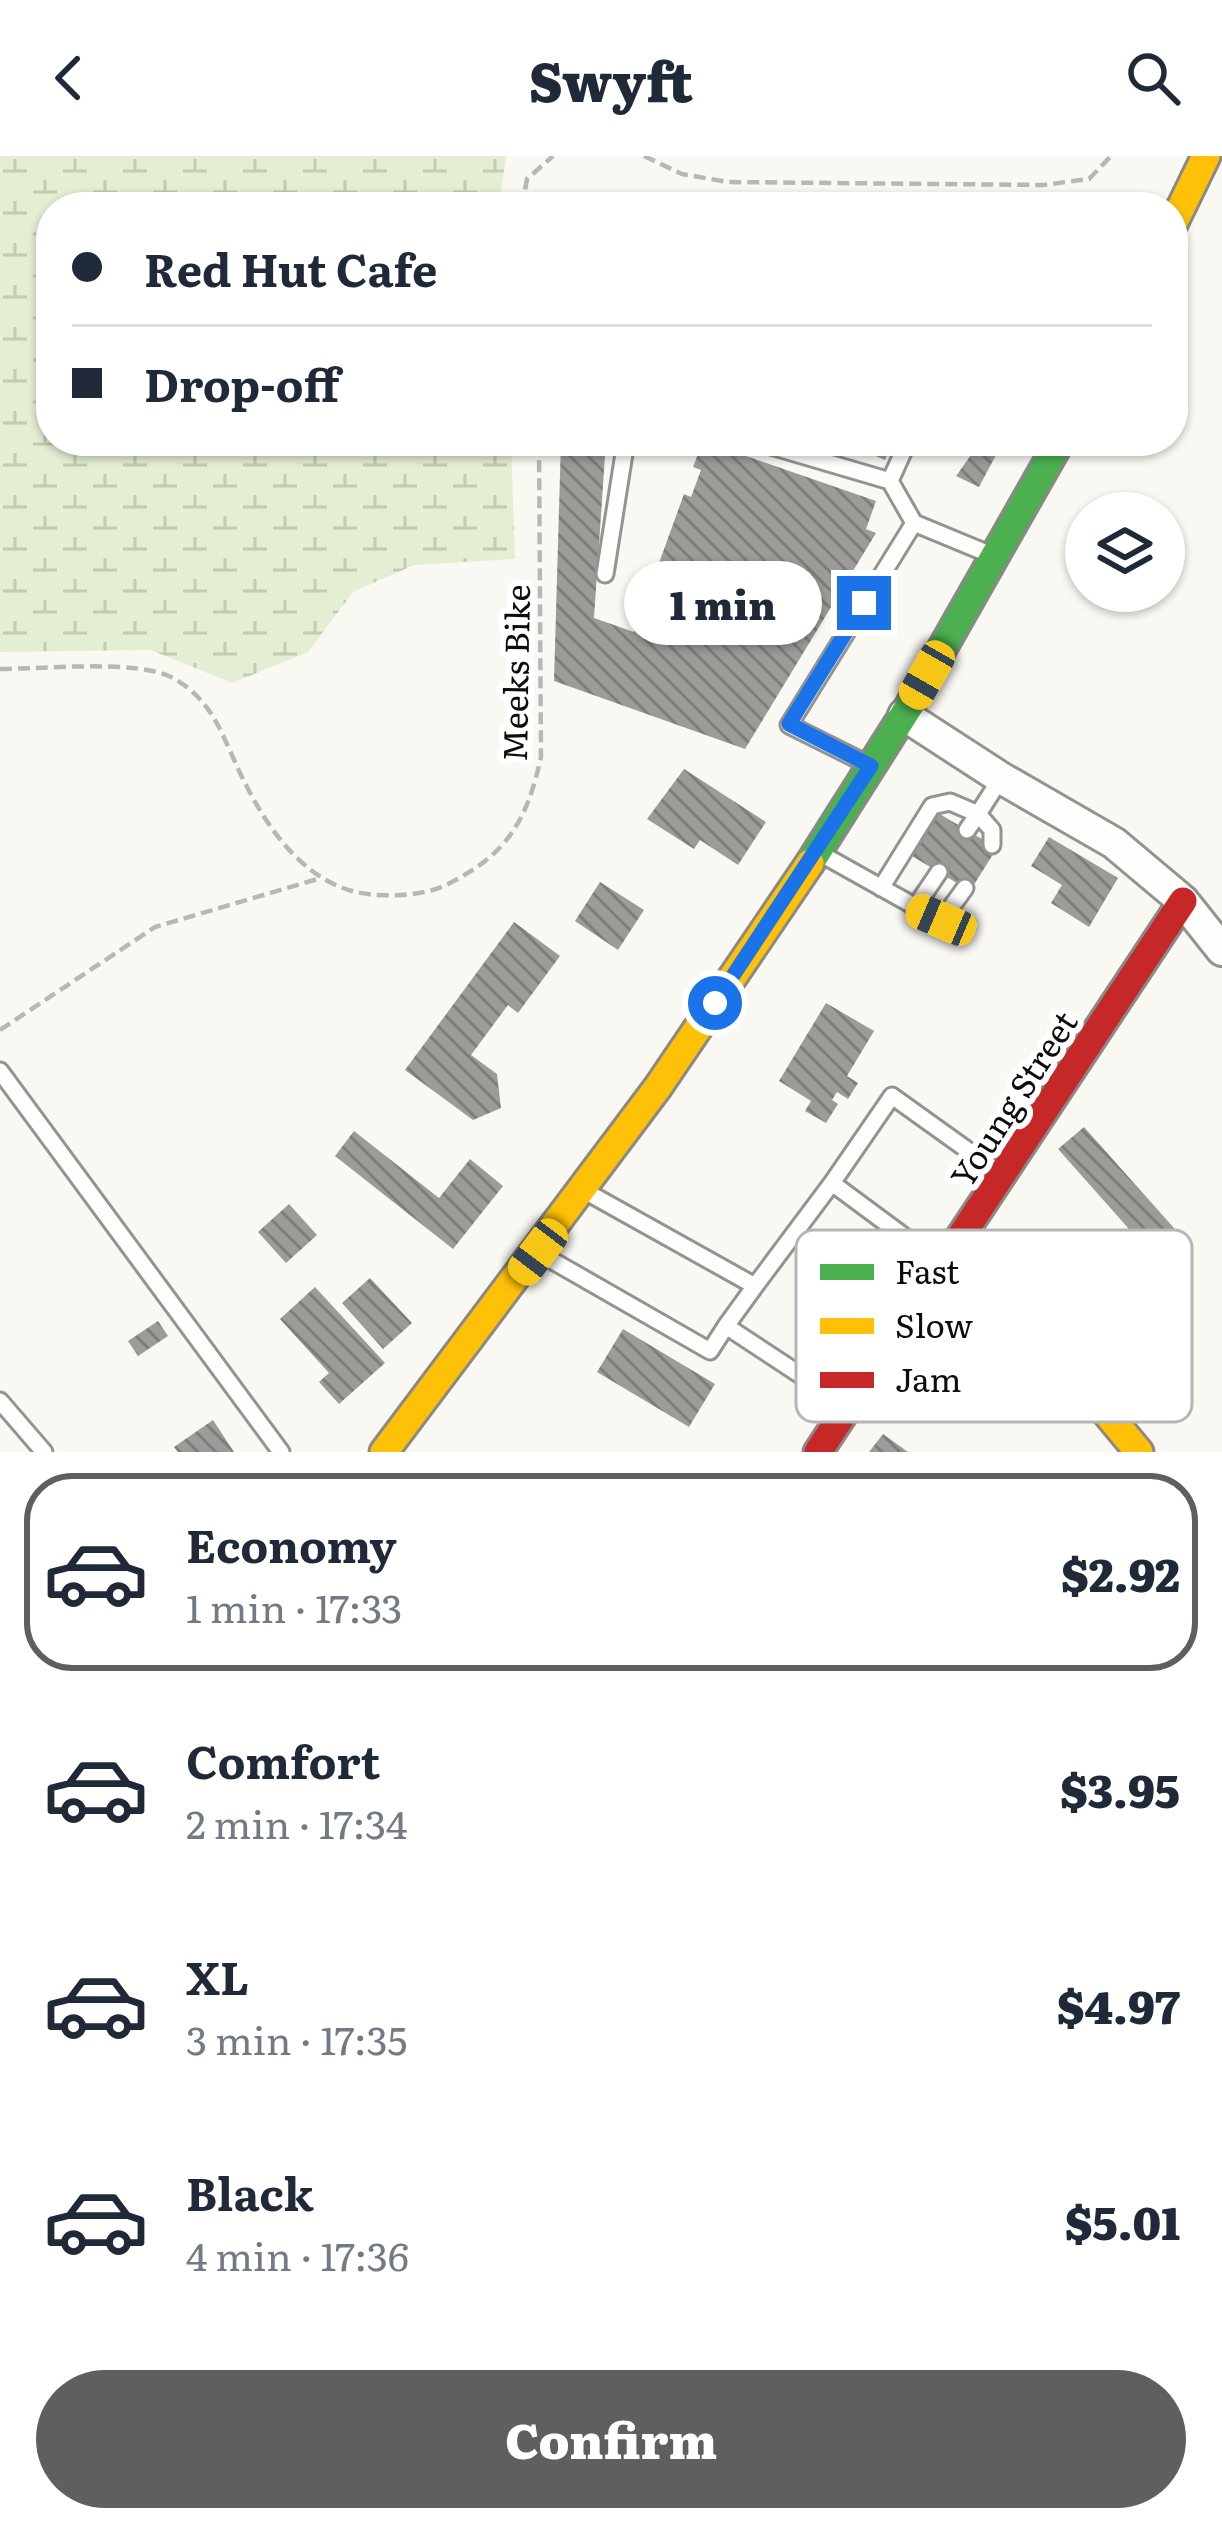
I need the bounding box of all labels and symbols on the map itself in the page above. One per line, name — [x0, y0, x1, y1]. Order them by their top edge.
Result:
callout: 1 min — [624, 561, 822, 645]
route end — [837, 576, 891, 630]
street label: Meeks Bike — [488, 584, 540, 762]
car — [893, 635, 961, 715]
car — [901, 889, 981, 951]
route start — [688, 976, 742, 1030]
street label: Young Street — [936, 999, 1088, 1196]
car — [502, 1212, 574, 1292]
legend — [796, 1230, 1192, 1422]
text: Fast — [895, 1245, 960, 1294]
text: Slow — [895, 1299, 973, 1348]
text: Jam — [895, 1353, 962, 1402]

